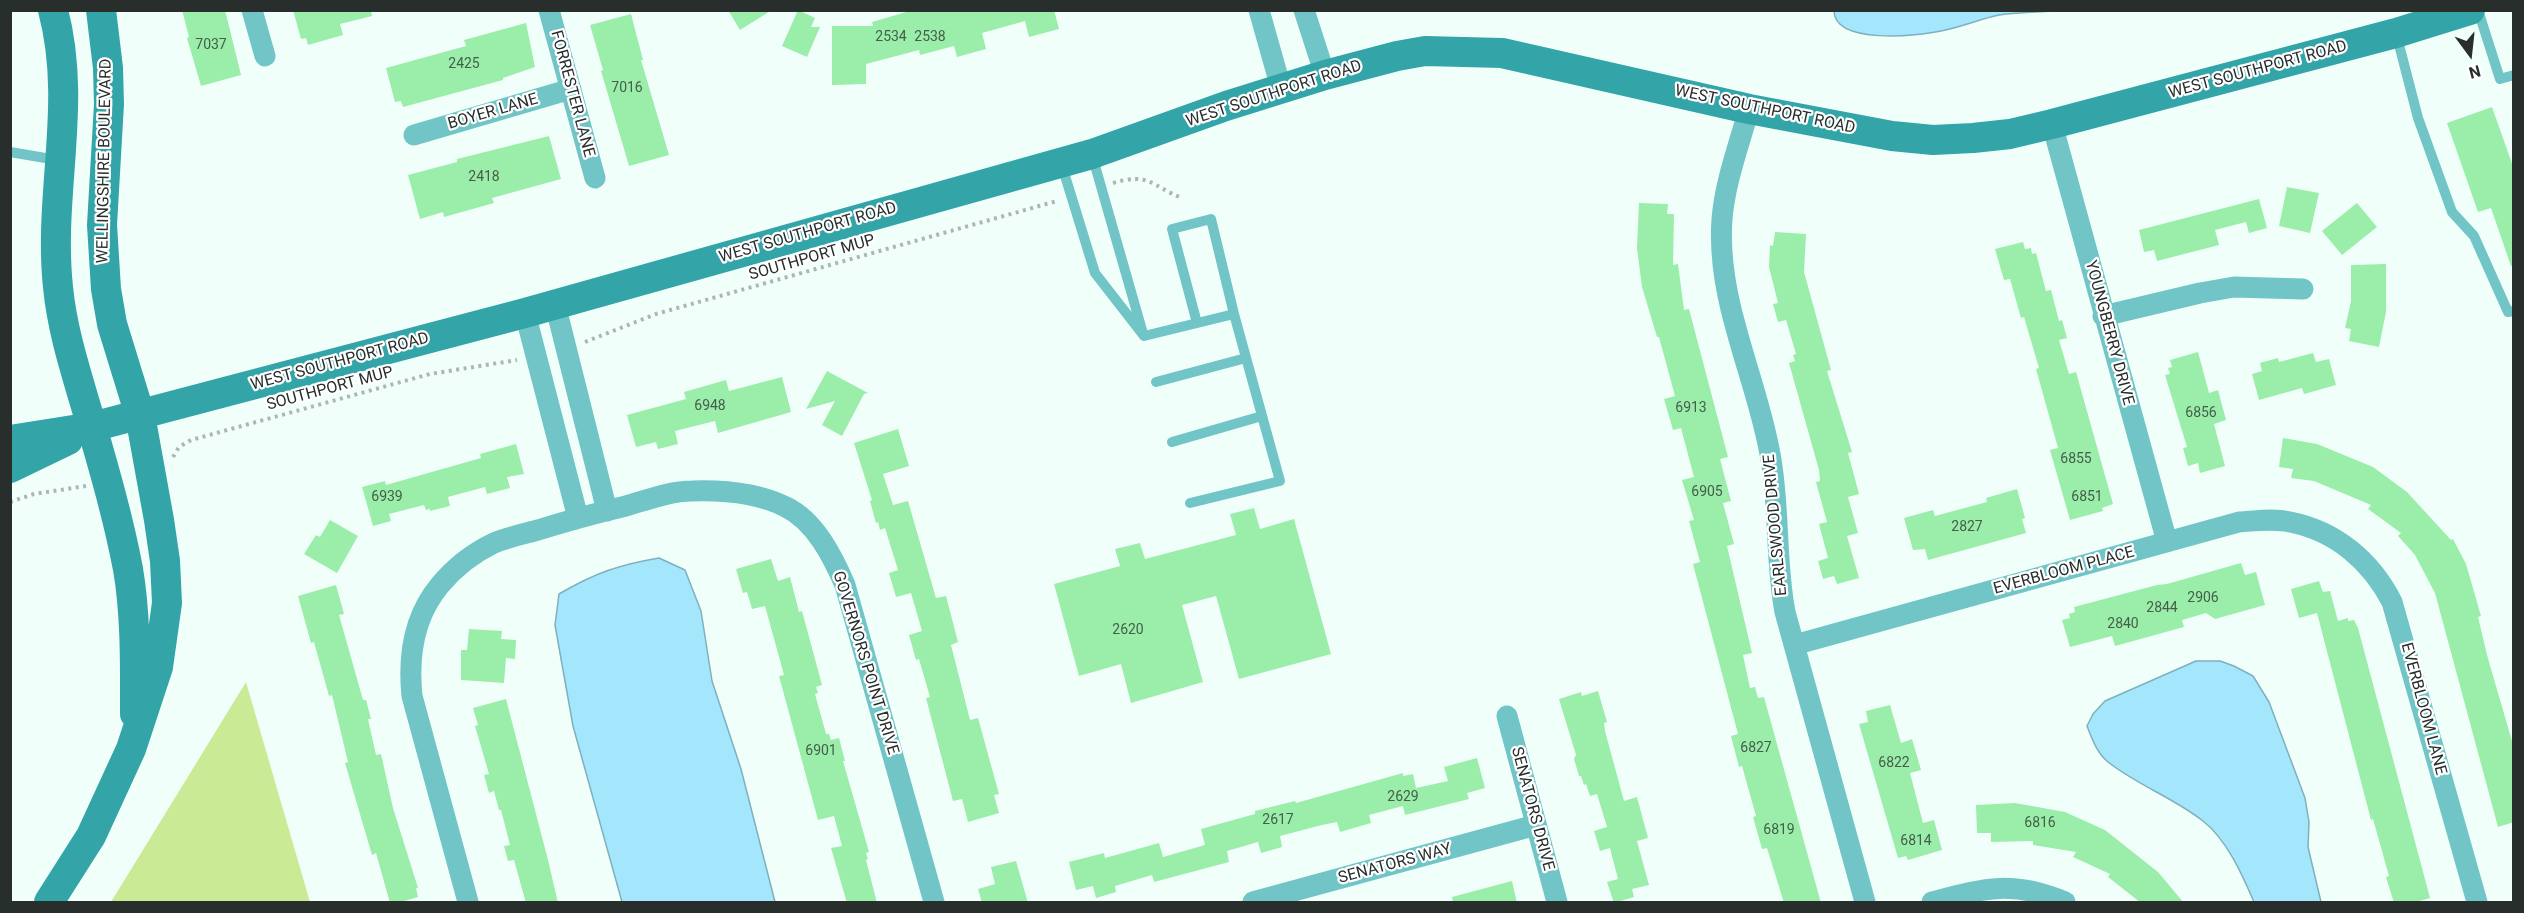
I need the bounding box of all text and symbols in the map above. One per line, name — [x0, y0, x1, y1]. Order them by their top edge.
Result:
north arrow — [2440, 24, 2500, 84]
street label: FORRESTER LANE — [546, 29, 598, 159]
house number: 2534 — [875, 29, 907, 45]
house number: 2538 — [914, 29, 946, 45]
house number: 7037 — [195, 37, 227, 53]
street label: WEST SOUTHPORT ROAD — [2167, 37, 2349, 103]
house number: 2425 — [448, 56, 480, 72]
street label: WEST SOUTHPORT ROAD — [1184, 56, 1364, 132]
street label: WELLINGSHIRE BOULEVARD — [94, 58, 116, 264]
text: N — [2467, 61, 2483, 83]
house number: 7016 — [611, 80, 643, 96]
street label: WEST SOUTHPORT ROAD — [1673, 82, 1857, 138]
street label: BOYER LANE — [446, 90, 540, 134]
house number: 2418 — [468, 169, 500, 185]
street label: WEST SOUTHPORT ROAD — [717, 198, 899, 268]
street label: SOUTHPORT MUP — [747, 231, 877, 285]
street label: YOUNGBERRY DRIVE — [2080, 259, 2138, 407]
street label: WEST SOUTHPORT ROAD — [249, 329, 431, 395]
street label: SOUTHPORT MUP — [265, 363, 395, 415]
house number: 6948 — [694, 398, 726, 414]
house number: 6913 — [1675, 400, 1707, 416]
house number: 6856 — [2185, 405, 2217, 421]
house number: 6855 — [2060, 451, 2092, 467]
street label: EARLSWOOD DRIVE — [1760, 453, 1792, 597]
house number: 6905 — [1691, 484, 1723, 500]
house number: 6939 — [371, 489, 403, 505]
house number: 6851 — [2071, 489, 2103, 505]
house number: 2827 — [1951, 519, 1983, 535]
street label: EVERBLOOM PLACE — [1991, 543, 2137, 599]
street label: GOVERNORS POINT DRIVE — [828, 569, 902, 757]
house number: 2906 — [2187, 590, 2219, 606]
house number: 2844 — [2146, 600, 2178, 616]
house number: 2840 — [2107, 616, 2139, 632]
house number: 2620 — [1112, 622, 1144, 638]
street label: EVERBLOOM LANE — [2396, 641, 2450, 777]
house number: 6827 — [1740, 740, 1772, 756]
house number: 6901 — [805, 743, 837, 759]
street label: SENATORS DRIVE — [1506, 745, 1558, 873]
house number: 6822 — [1878, 755, 1910, 771]
house number: 2629 — [1387, 789, 1419, 805]
house number: 2617 — [1262, 812, 1294, 828]
house number: 6816 — [2024, 815, 2056, 831]
house number: 6819 — [1763, 822, 1795, 838]
house number: 6814 — [1900, 833, 1932, 849]
street label: SENATORS WAY — [1336, 840, 1454, 888]

